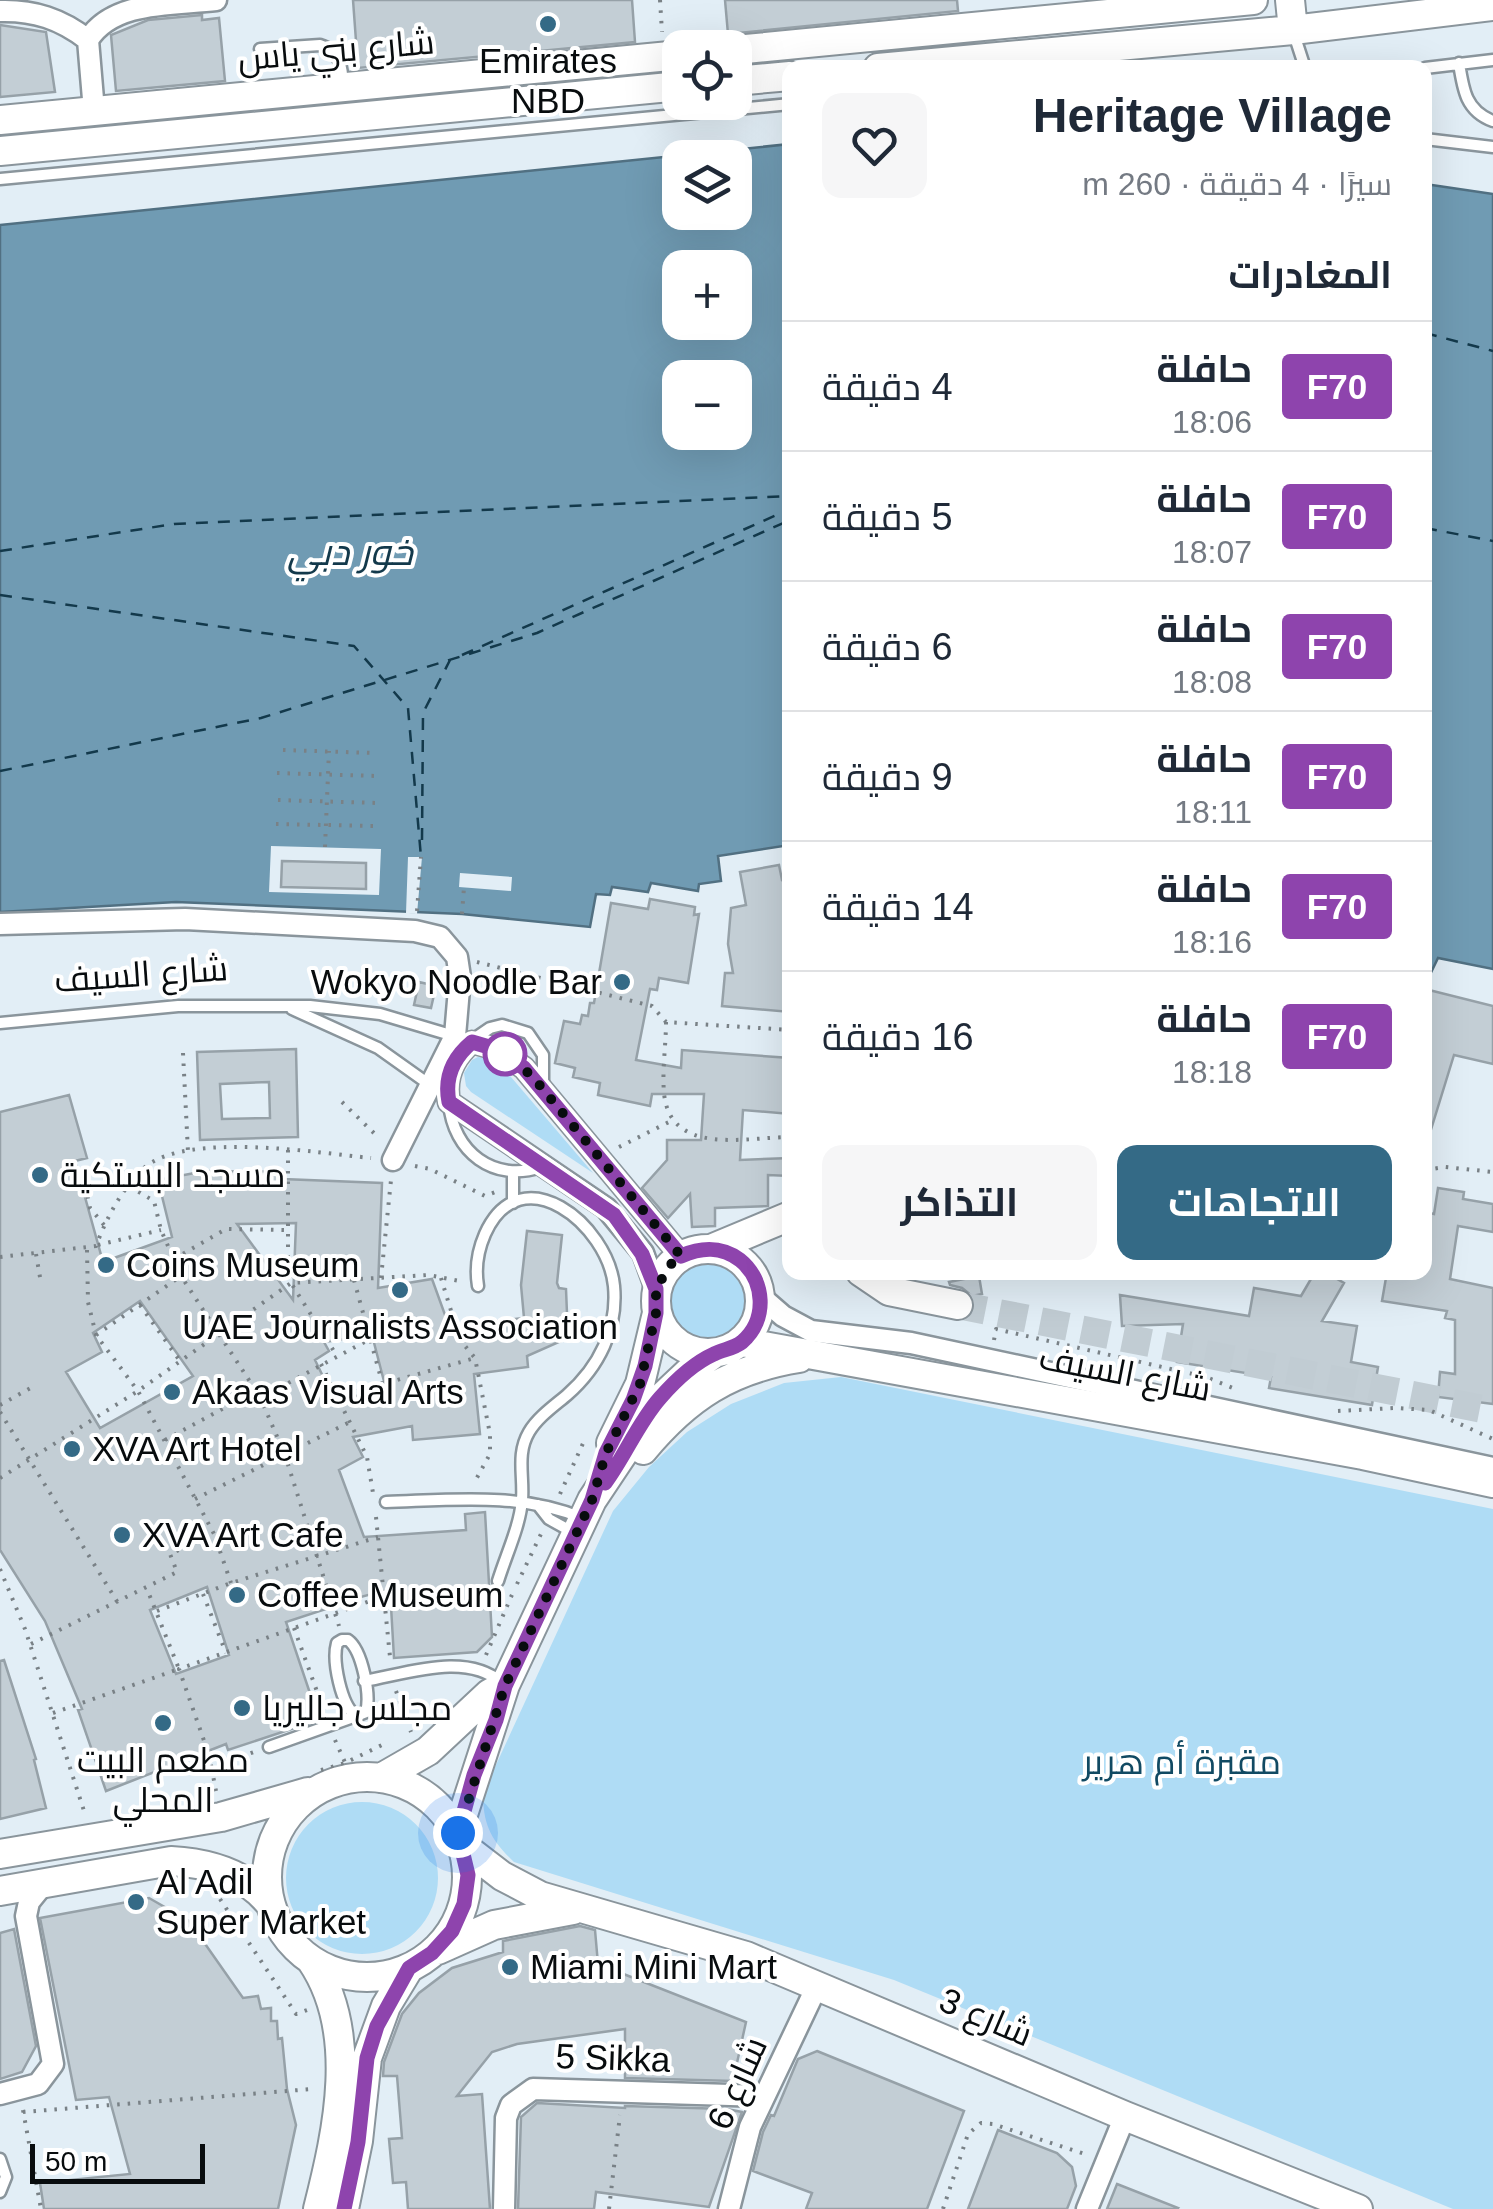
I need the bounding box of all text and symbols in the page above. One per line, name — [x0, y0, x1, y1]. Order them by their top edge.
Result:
marker: Emirates NBD — [537, 13, 559, 35]
street label: شارع بني ياس — [236, 21, 437, 86]
map controls — [662, 30, 752, 450]
button: locate — [662, 30, 752, 120]
place label: Emirates NBD — [479, 41, 617, 120]
text: Heritage Village — [1033, 89, 1392, 142]
button: heart — [822, 93, 927, 198]
button: layers — [662, 140, 752, 230]
text: سيرًا · 4 دقيقة · 260 m — [1082, 166, 1392, 202]
button: + — [662, 250, 752, 340]
text: المغادرات — [1229, 254, 1392, 296]
text: حافلة — [1156, 348, 1252, 390]
button: − — [662, 360, 752, 450]
text: 4 دقيقة — [822, 366, 953, 408]
text: F70 — [1307, 367, 1367, 406]
text: 18:06 — [1172, 404, 1252, 440]
text: حافلة — [1156, 478, 1252, 520]
text: 5 دقيقة — [822, 496, 953, 538]
text: F70 — [1307, 497, 1367, 536]
water label: خور دبي — [287, 531, 415, 582]
text: 18:07 — [1172, 534, 1252, 570]
text: حافلة — [1156, 608, 1252, 650]
text: 6 دقيقة — [822, 626, 953, 668]
text: F70 — [1307, 627, 1367, 666]
text: 18:08 — [1172, 664, 1252, 700]
text: حافلة — [1156, 738, 1252, 780]
text: 9 دقيقة — [822, 756, 953, 798]
text: F70 — [1307, 757, 1367, 796]
text: 18:11 — [1174, 794, 1252, 830]
text: حافلة — [1156, 868, 1252, 910]
text: 14 دقيقة — [822, 886, 974, 928]
text: F70 — [1307, 887, 1367, 926]
text: 18:16 — [1172, 924, 1252, 960]
street label: شارع السيف — [53, 948, 229, 1003]
place label: Wokyo Noodle Bar — [311, 962, 602, 1001]
marker: Wokyo Noodle Bar — [611, 971, 633, 993]
text: حافلة — [1156, 998, 1252, 1040]
text: 16 دقيقة — [822, 1016, 974, 1058]
text: F70 — [1307, 1017, 1367, 1056]
unlabelled marker — [484, 1033, 526, 1075]
text: 18:18 — [1172, 1054, 1252, 1090]
button: التذاكر — [822, 1145, 1097, 1260]
button: الاتجاهات — [1117, 1145, 1392, 1260]
place label: مسجد البستكية — [60, 1155, 285, 1194]
marker: مسجد البستكية — [29, 1164, 51, 1186]
place label: Coins Museum — [126, 1245, 359, 1284]
marker: Coins Museum — [95, 1254, 117, 1276]
marker: UAE Journalists Association — [389, 1279, 411, 1301]
place label: UAE Journalists Association — [182, 1307, 618, 1346]
street label: شارع السيف — [1035, 1337, 1214, 1412]
place label: Akaas Visual Arts — [192, 1372, 464, 1411]
marker: Akaas Visual Arts — [161, 1381, 183, 1403]
place label: XVA Art Hotel — [92, 1429, 301, 1468]
marker: XVA Art Hotel — [61, 1438, 83, 1460]
place label: XVA Art Cafe — [142, 1515, 344, 1554]
marker: XVA Art Cafe — [111, 1524, 133, 1546]
place label: Coffee Museum — [257, 1575, 503, 1614]
marker: Coffee Museum — [226, 1584, 248, 1606]
place label: مجلس جاليريا — [262, 1688, 452, 1729]
marker: مجلس جاليريا — [231, 1697, 253, 1719]
marker: مطعم البيت المحلي — [152, 1712, 174, 1734]
place label: مطعم البيت المحلي — [77, 1740, 249, 1827]
park label: مقبرة أم هرير — [1081, 1740, 1281, 1786]
your location — [433, 1808, 483, 1858]
place label: Al Adil Super Market — [156, 1862, 366, 1941]
marker: Al Adil Super Market — [125, 1891, 147, 1913]
place label: Miami Mini Mart — [530, 1947, 777, 1986]
marker: Miami Mini Mart — [499, 1956, 521, 1978]
street label: شارع 3 — [932, 1980, 1038, 2057]
street label: شارع 6 — [699, 2031, 778, 2137]
street label: 5 Sikka — [555, 2036, 672, 2079]
scale bar — [30, 2139, 205, 2184]
text: 50 m — [45, 2146, 107, 2177]

